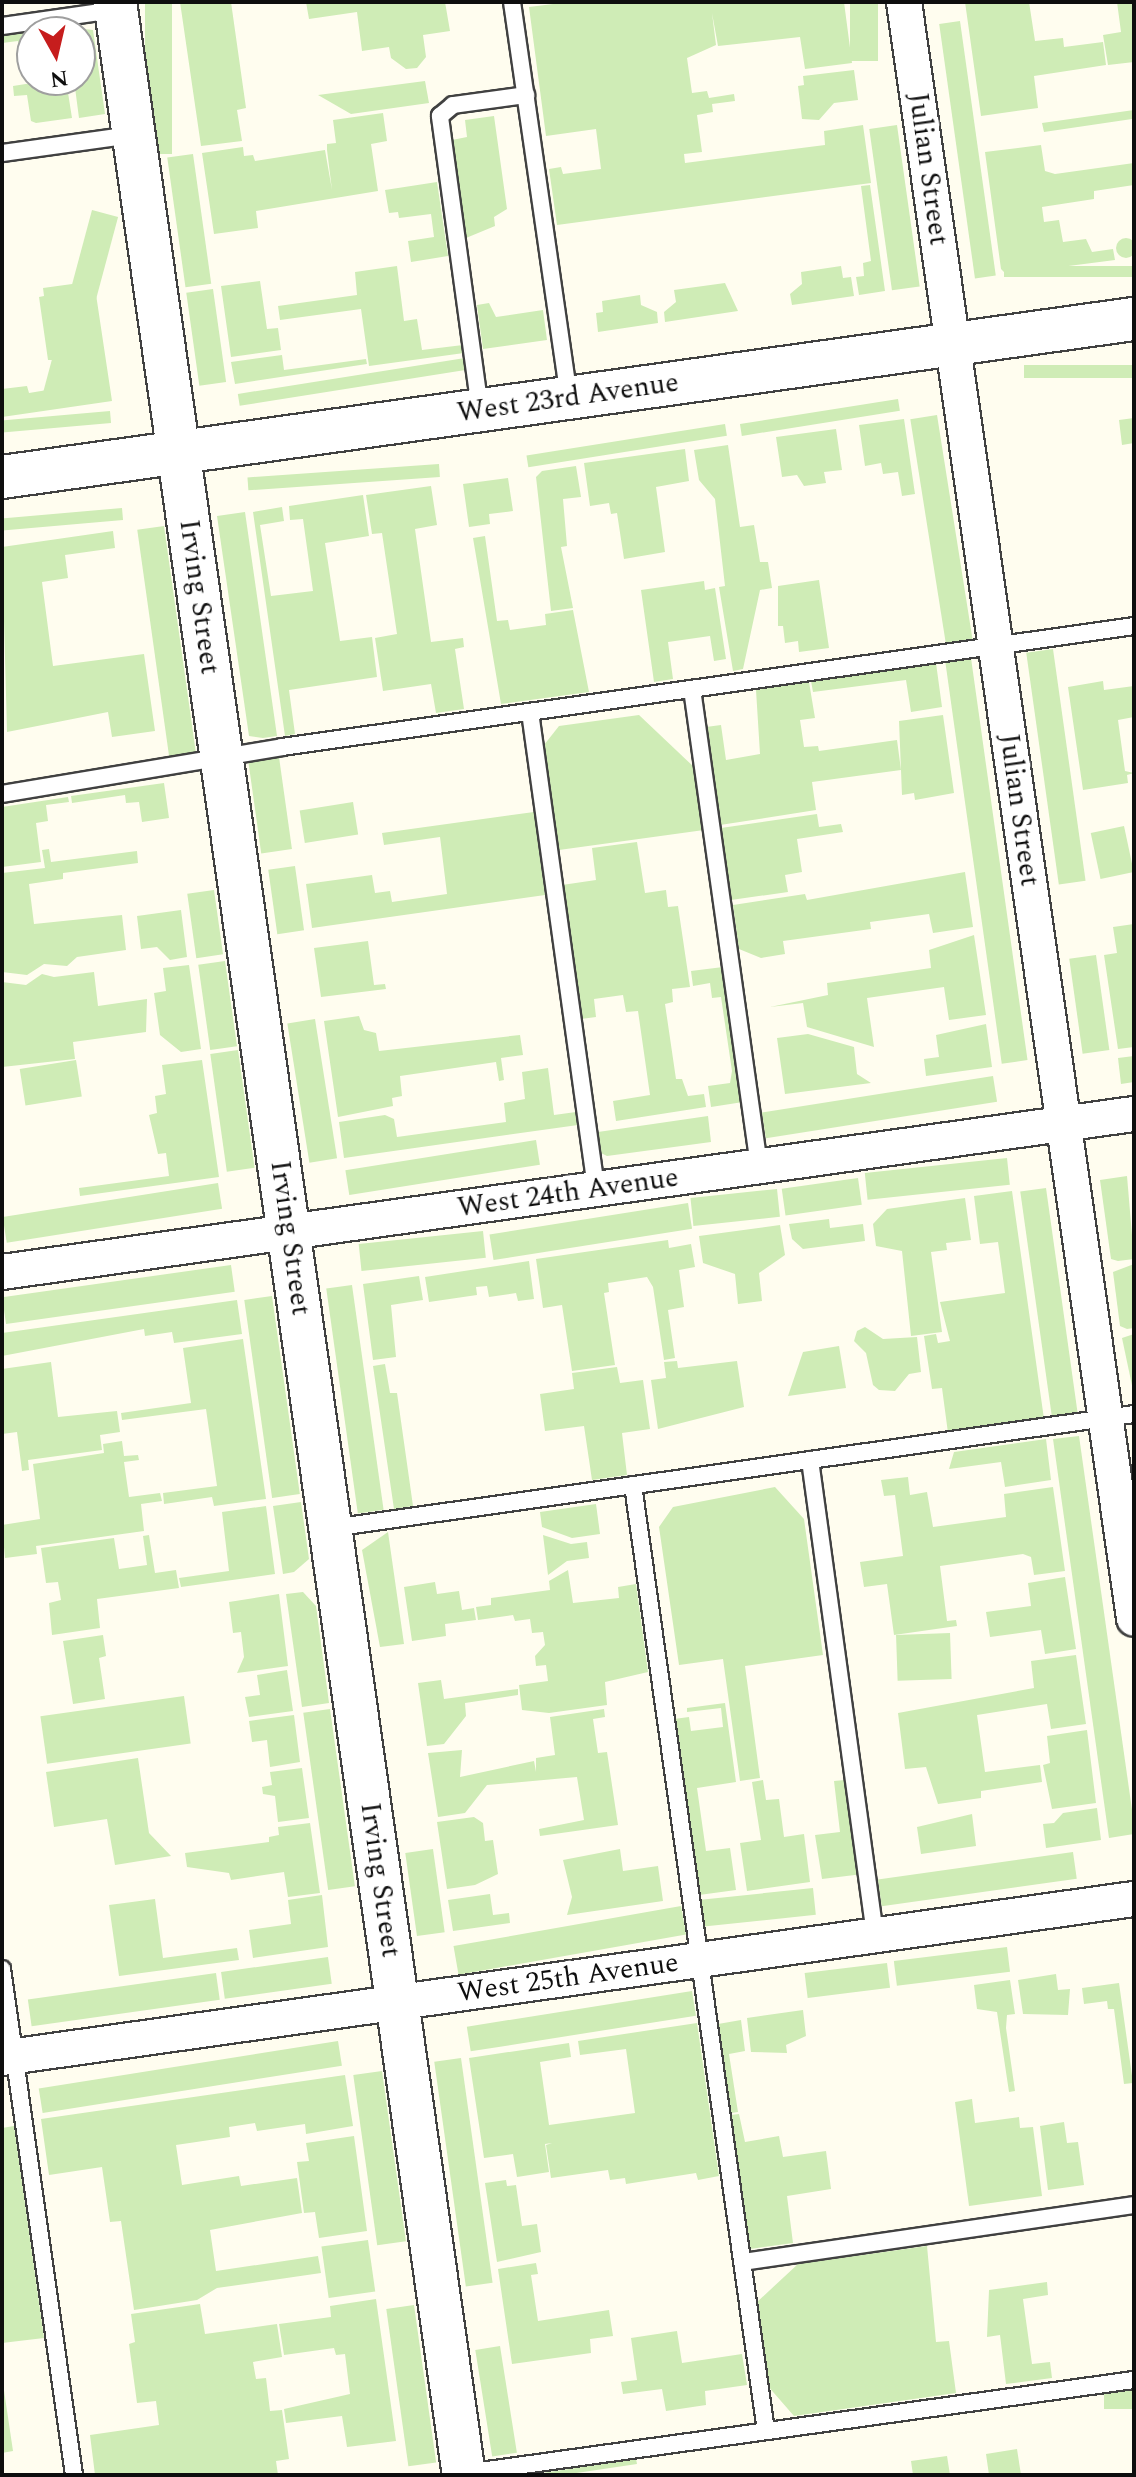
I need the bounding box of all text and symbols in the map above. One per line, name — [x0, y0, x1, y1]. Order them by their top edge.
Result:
north arrow — [16, 16, 96, 96]
text: N — [48, 61, 70, 96]
street label: Julian Street — [901, 91, 955, 247]
street label: West 23rd Avenue — [455, 366, 681, 430]
street label: Irving Street — [171, 517, 227, 677]
street label: Julian Street — [992, 732, 1046, 888]
street label: Irving Street — [262, 1158, 318, 1318]
street label: West 24th Avenue — [455, 1161, 681, 1225]
street label: Irving Street — [352, 1800, 408, 1960]
street label: West 25th Avenue — [455, 1946, 681, 2010]

